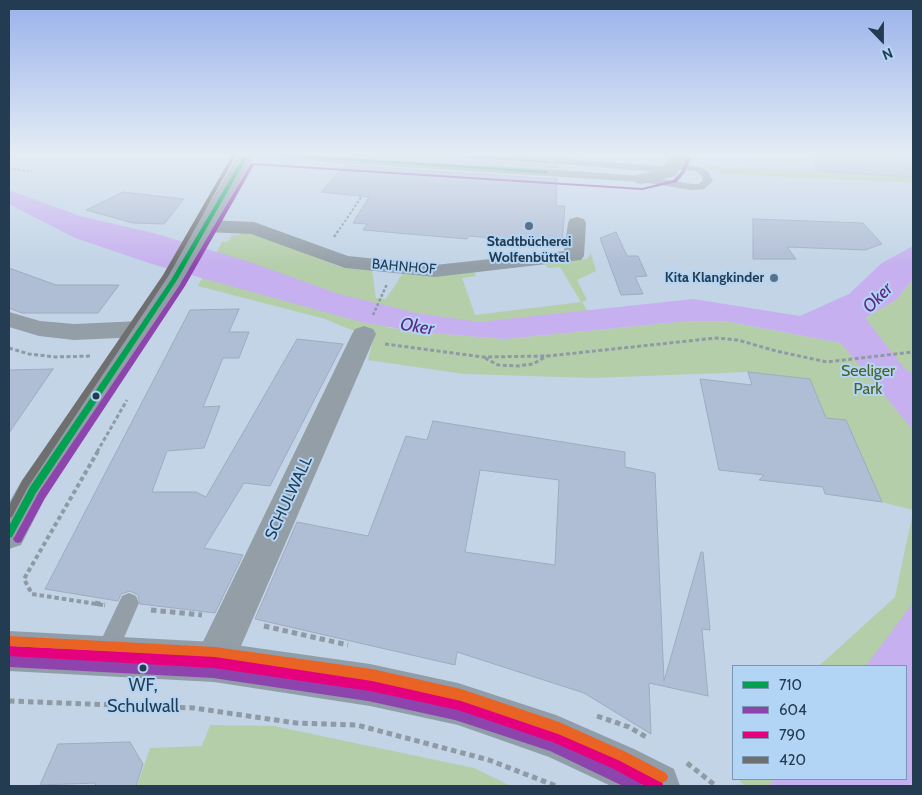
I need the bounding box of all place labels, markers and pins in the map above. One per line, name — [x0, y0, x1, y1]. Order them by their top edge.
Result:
marker: Stadtbücherei Wolfenbüttel — [523, 220, 535, 232]
place label: Stadtbücherei Wolfenbüttel — [487, 234, 571, 266]
place label: Kita Klangkinder — [665, 270, 764, 286]
marker: Kita Klangkinder — [768, 272, 780, 284]
unlabelled marker — [91, 391, 101, 401]
marker: WF, Schulwall — [138, 663, 148, 673]
place label: WF, Schulwall — [107, 675, 179, 718]

